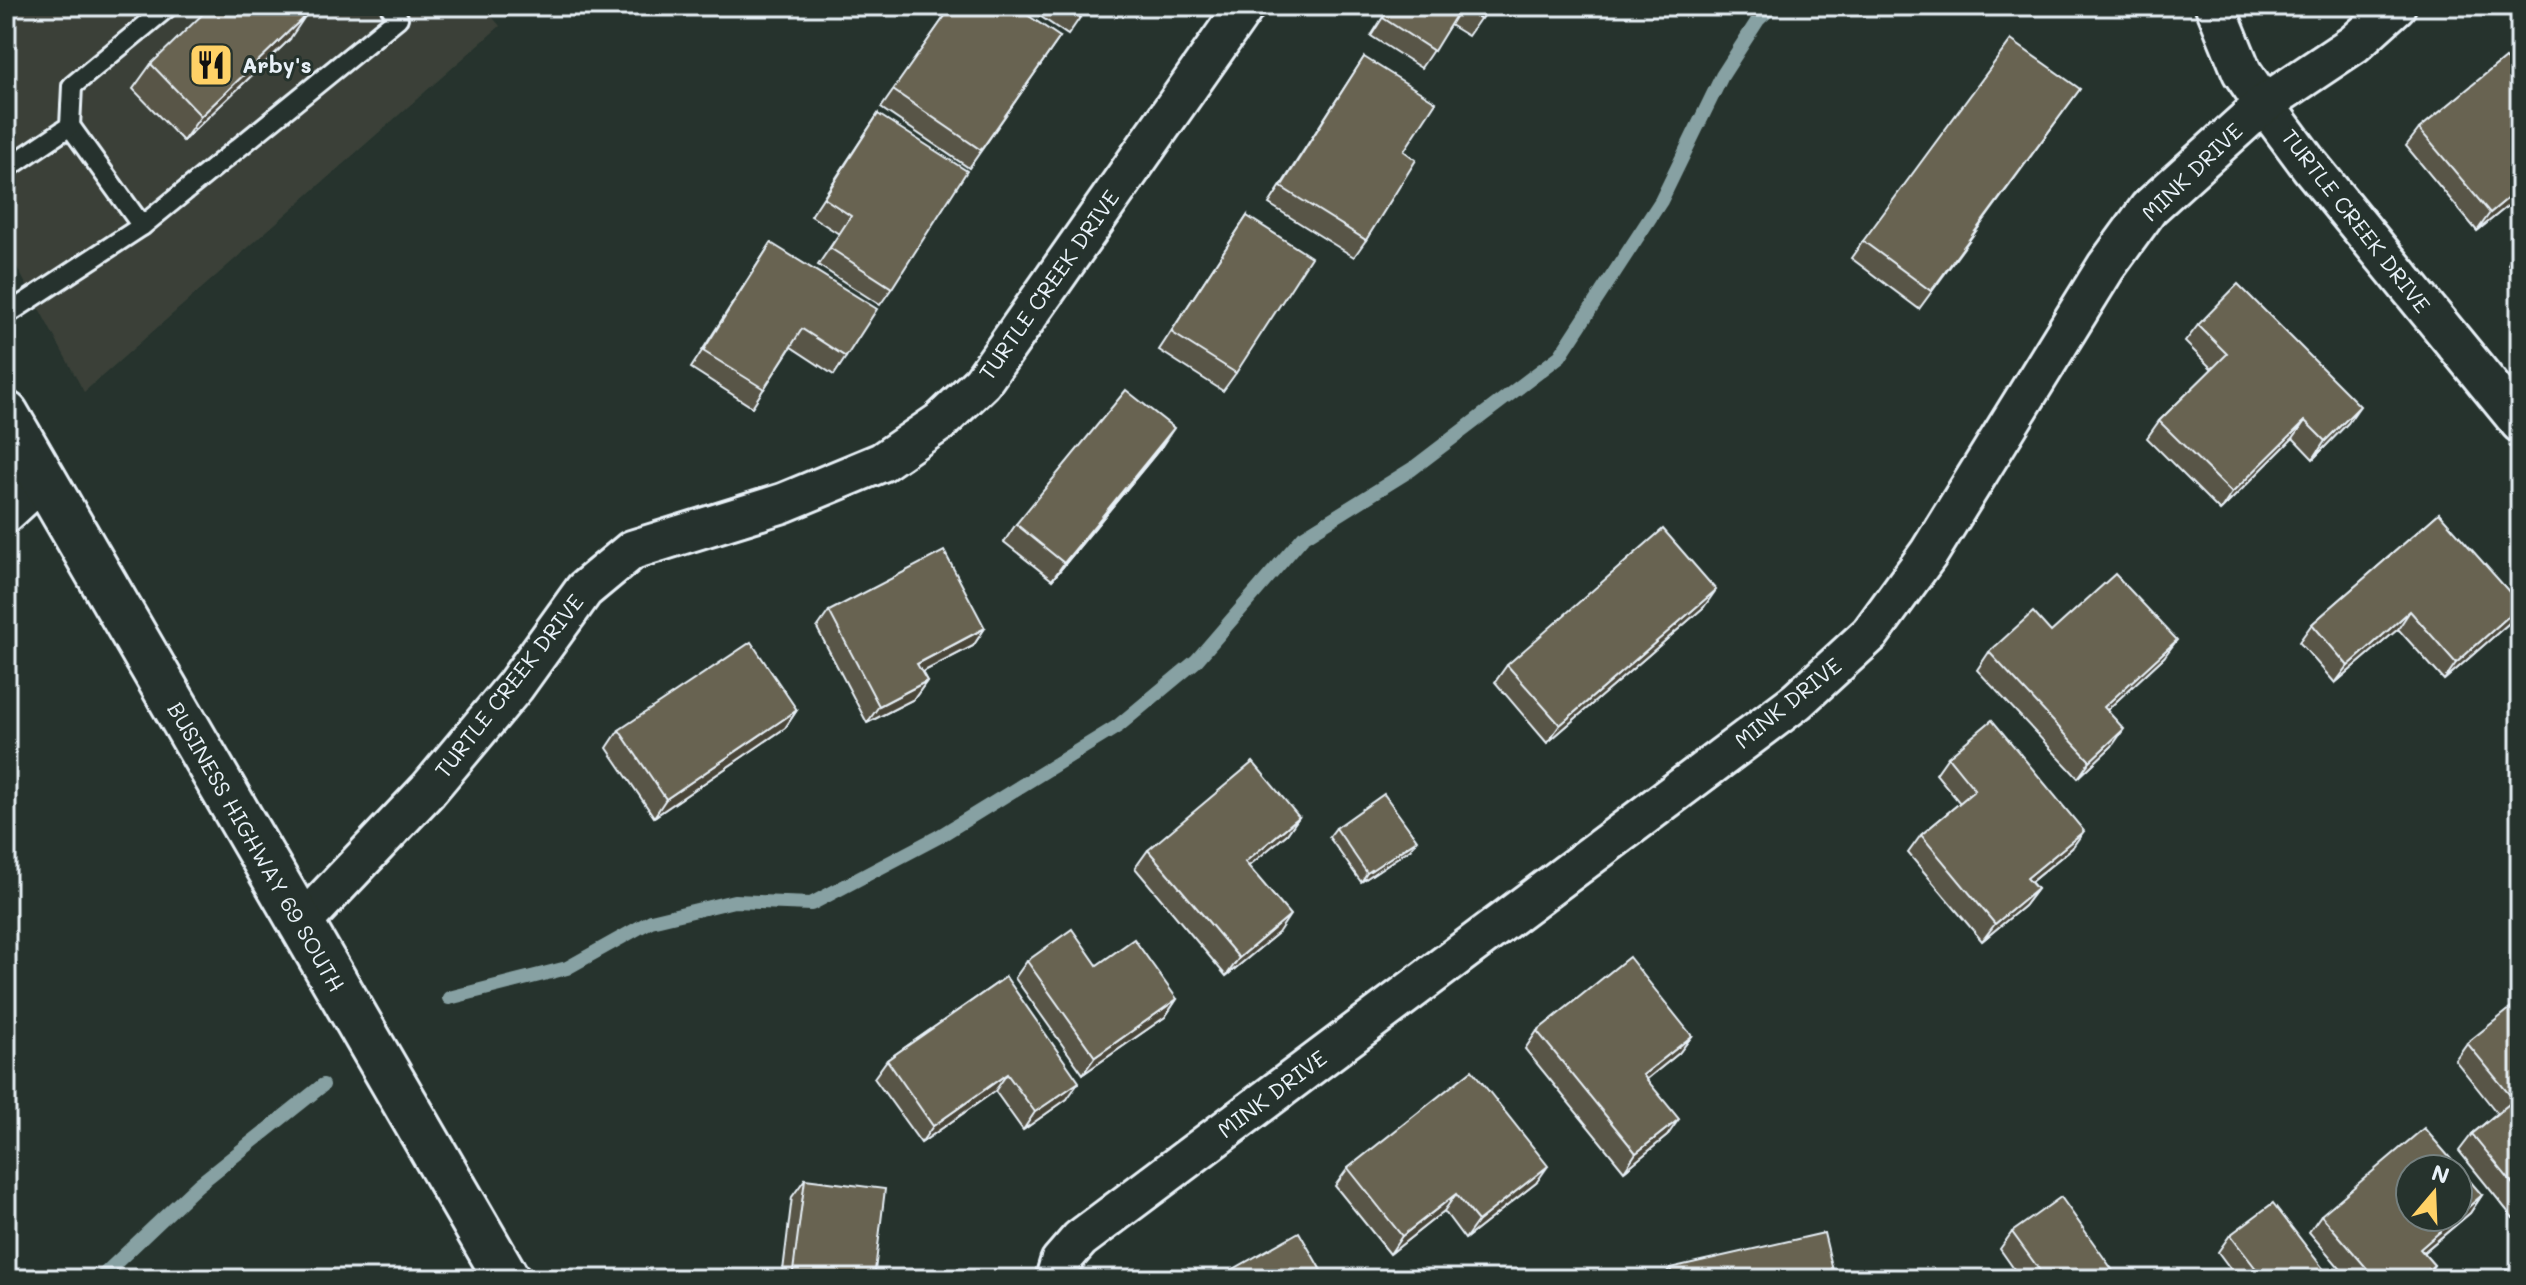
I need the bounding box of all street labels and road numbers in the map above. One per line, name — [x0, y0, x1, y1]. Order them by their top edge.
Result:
street label: MINK DRIVE — [2135, 116, 2248, 227]
street label: TURTLE CREEK DRIVE — [2276, 123, 2437, 318]
street label: TURTLE CREEK DRIVE — [972, 184, 1125, 385]
street label: TURTLE CREEK DRIVE — [428, 588, 589, 783]
street label: MINK DRIVE — [1728, 651, 1847, 755]
street label: BUSINESS HIGHWAY 69 SOUTH — [161, 697, 352, 997]
street label: MINK DRIVE — [1211, 1043, 1332, 1144]

